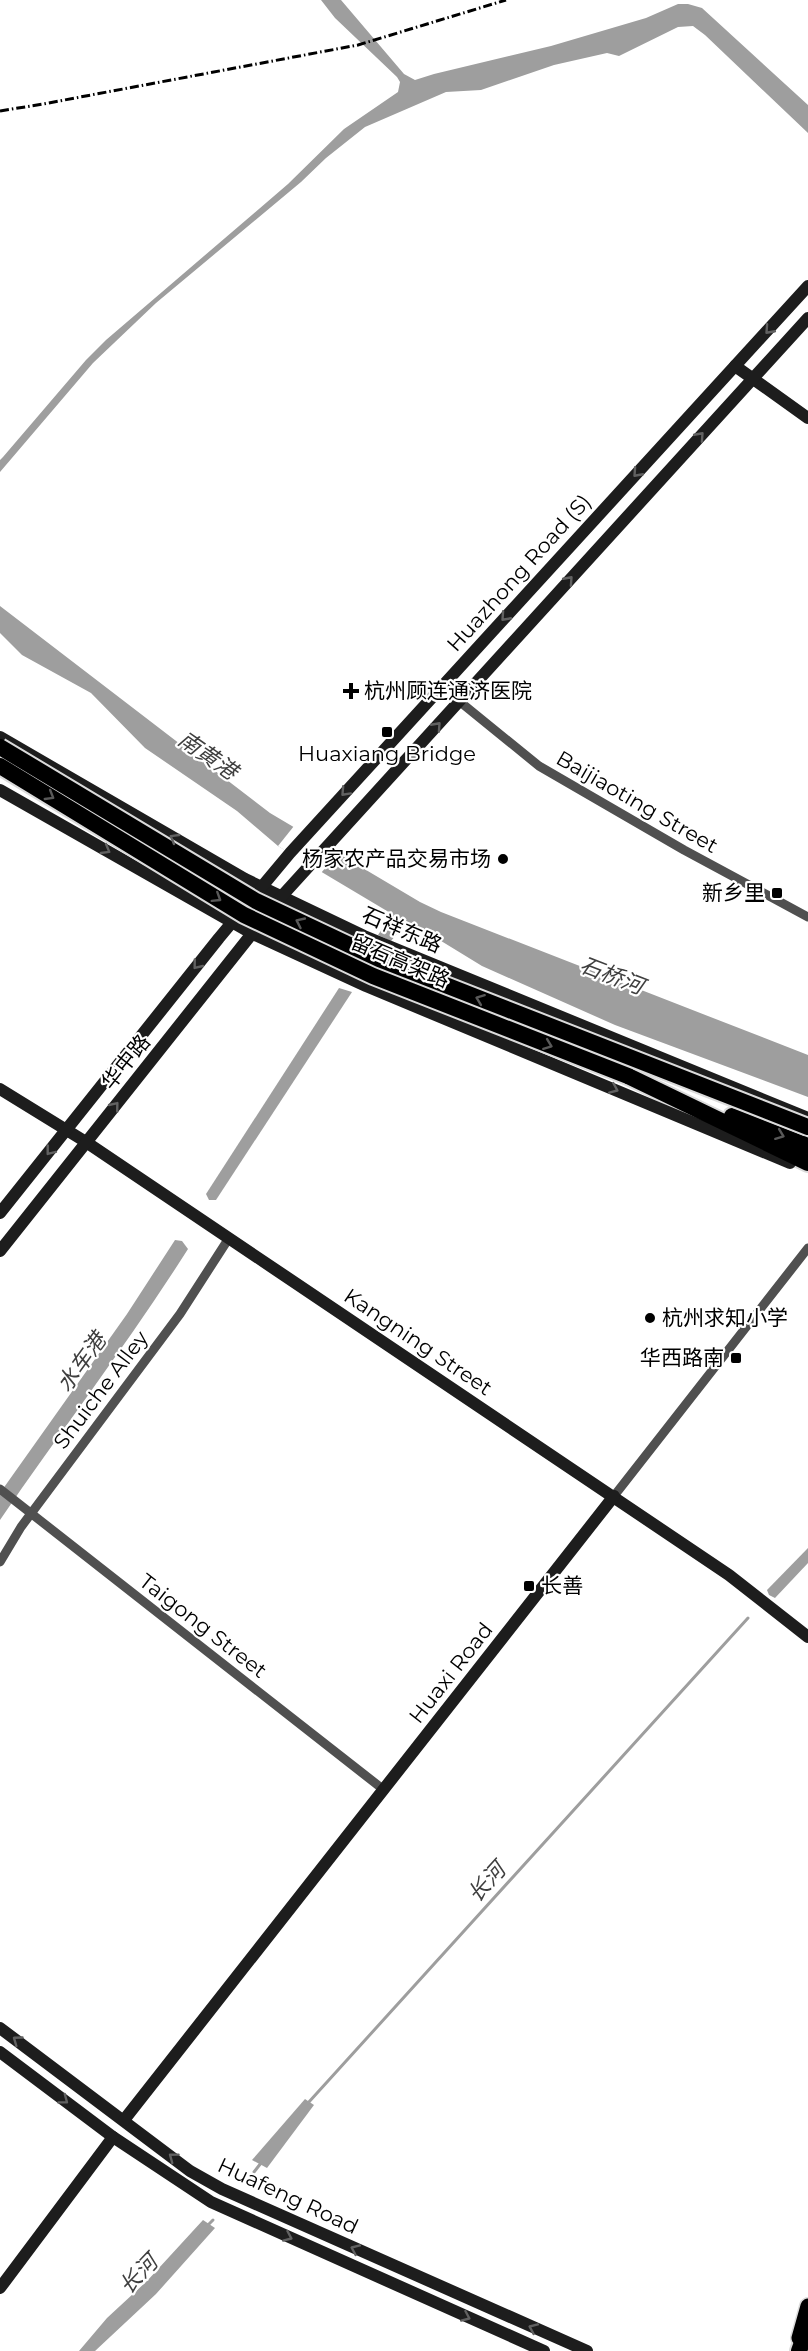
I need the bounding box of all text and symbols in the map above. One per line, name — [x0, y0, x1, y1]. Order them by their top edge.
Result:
one-way arrow — [765, 322, 776, 333]
one-way arrow — [693, 432, 704, 443]
one-way arrow — [633, 467, 644, 477]
street label: Huazhong Road (S) — [441, 489, 596, 656]
one-way arrow — [562, 577, 573, 587]
one-way arrow — [501, 610, 512, 621]
place label: 杭州顾连通济医院 — [364, 678, 532, 703]
marker: 杭州顾连通济医院 — [342, 682, 360, 700]
one-way arrow — [430, 722, 441, 732]
water label: 南黄港 — [173, 725, 245, 787]
marker: Huaxiang Bridge — [380, 725, 394, 739]
place label: Huaxiang Bridge — [298, 741, 476, 766]
street label: Baijiaoting Street — [552, 745, 723, 858]
one-way arrow — [341, 785, 352, 796]
one-way arrow — [44, 789, 54, 801]
one-way arrow — [170, 833, 180, 845]
one-way arrow — [100, 843, 110, 854]
place label: 杨家农产品交易市场 — [302, 846, 491, 871]
marker: 杨家农产品交易市场 — [496, 852, 510, 866]
place label: 新乡里 — [702, 880, 765, 905]
marker: 新乡里 — [770, 886, 784, 900]
one-way arrow — [211, 891, 221, 903]
street label: 石祥东路 — [359, 902, 446, 957]
one-way arrow — [296, 917, 307, 929]
street label: 留石高架路 — [347, 929, 453, 993]
water label: 石桥河 — [576, 951, 651, 1001]
one-way arrow — [194, 958, 205, 969]
one-way arrow — [475, 993, 485, 1006]
street label: 华中路 — [96, 1029, 155, 1094]
one-way arrow — [542, 1038, 553, 1050]
one-way arrow — [608, 1082, 619, 1094]
one-way arrow — [107, 1102, 118, 1113]
one-way arrow — [774, 1128, 785, 1140]
one-way arrow — [46, 1144, 57, 1155]
street label: Kangning Street — [340, 1283, 497, 1400]
place label: 杭州求知小学 — [662, 1305, 788, 1330]
marker: 杭州求知小学 — [643, 1311, 657, 1325]
street label: Shuiche Alley — [48, 1325, 153, 1454]
water label: 水车港 — [51, 1325, 113, 1397]
place label: 华西路南 — [640, 1345, 724, 1370]
marker: 华西路南 — [729, 1351, 743, 1365]
street label: Taigong Street — [135, 1568, 272, 1683]
place label: 长善 — [541, 1573, 583, 1598]
marker: 长善 — [522, 1579, 536, 1593]
street label: Huaxi Road — [404, 1617, 498, 1728]
water label: 长河 — [462, 1854, 514, 1908]
one-way arrow — [12, 2037, 23, 2048]
one-way arrow — [57, 2092, 68, 2103]
street label: Huafeng Road — [214, 2152, 362, 2239]
one-way arrow — [169, 2154, 180, 2165]
one-way arrow — [282, 2230, 293, 2242]
one-way arrow — [350, 2244, 361, 2256]
water label: 长河 — [113, 2246, 166, 2300]
one-way arrow — [460, 2309, 471, 2321]
one-way arrow — [529, 2323, 540, 2335]

